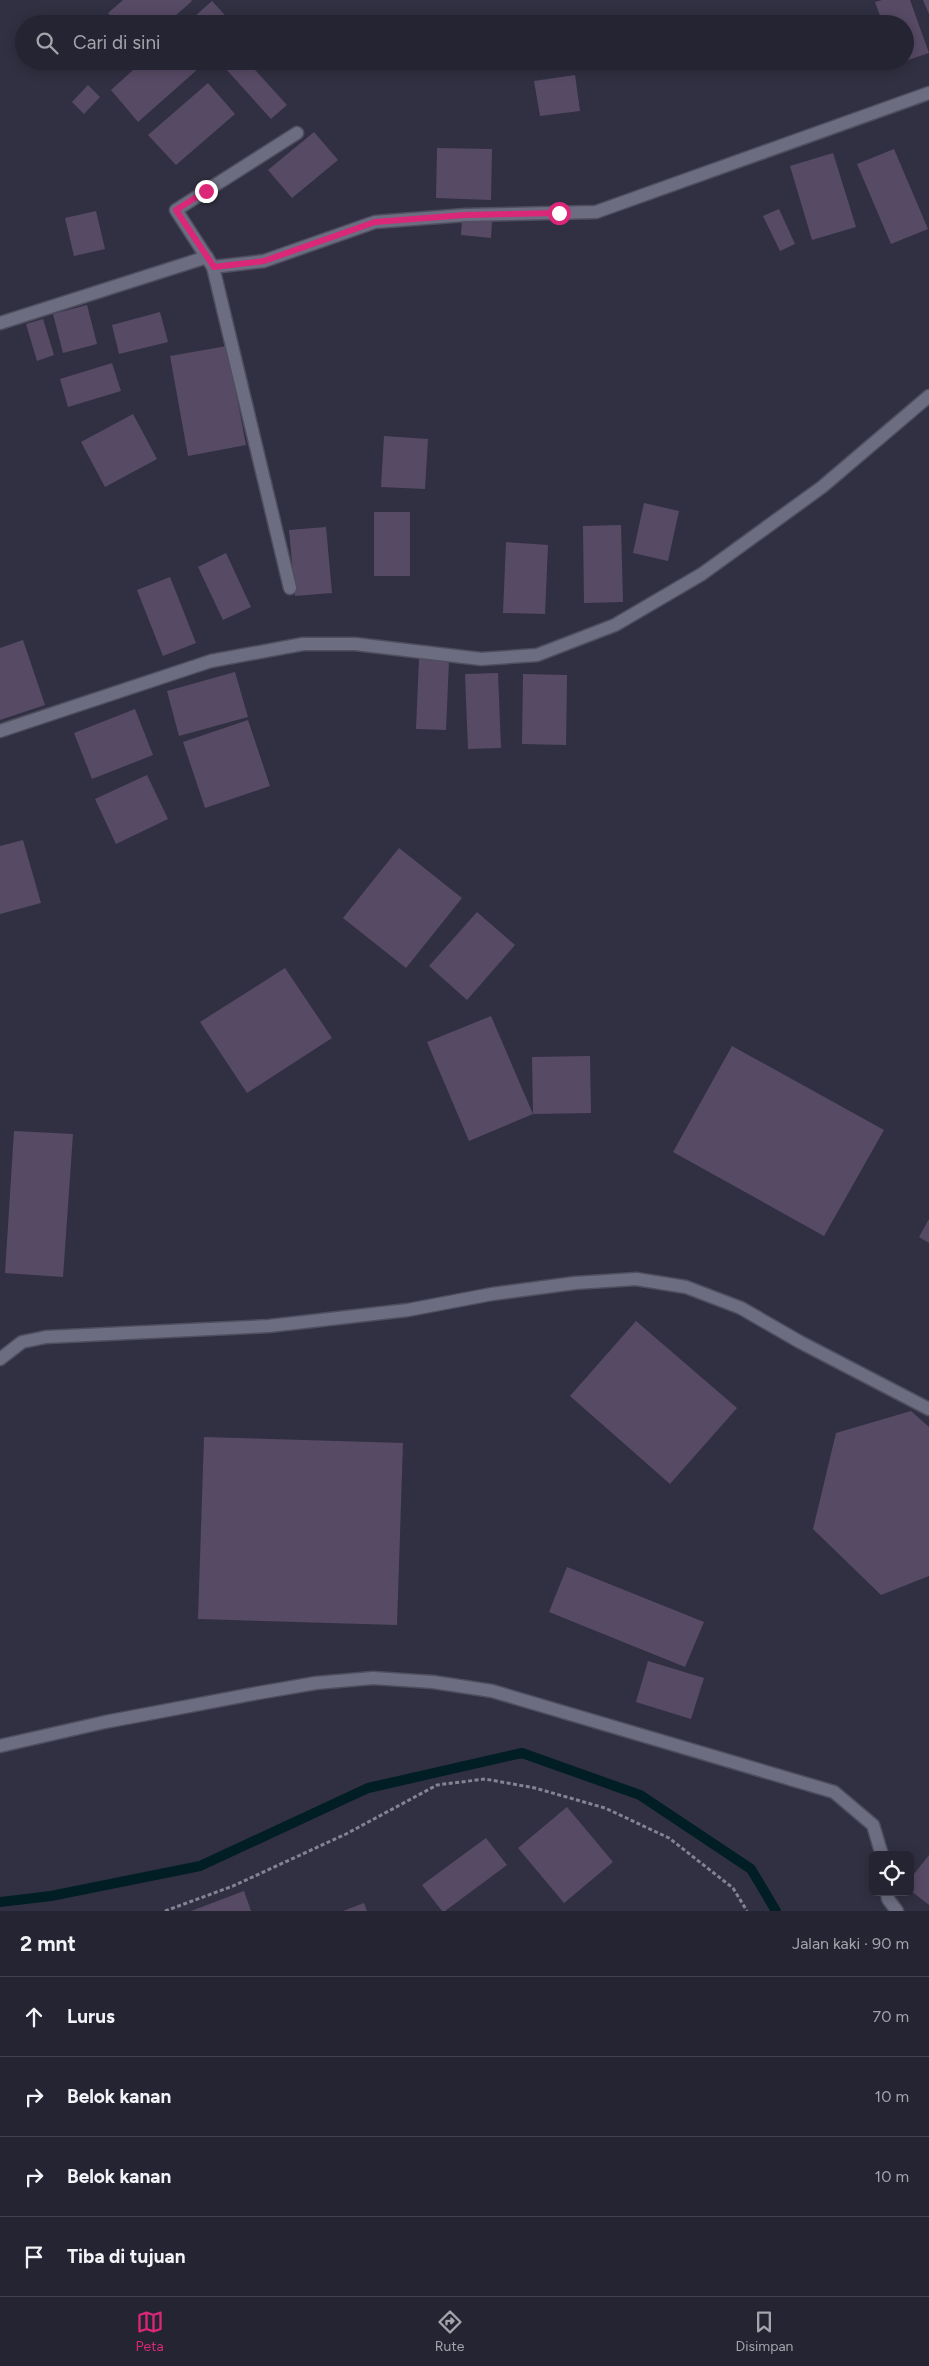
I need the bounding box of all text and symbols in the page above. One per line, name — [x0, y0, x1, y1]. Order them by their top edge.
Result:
search box — [15, 15, 914, 70]
icon: search — [33, 29, 61, 57]
text: Cari di sini — [73, 31, 160, 54]
route end — [195, 180, 218, 203]
route start — [548, 202, 571, 225]
map controls — [869, 1851, 914, 1896]
button: locate — [869, 1851, 914, 1896]
text: 2 mnt — [20, 1931, 76, 1956]
text: Jalan kaki · 90 m — [792, 1934, 909, 1953]
icon: ahead — [20, 2003, 48, 2031]
text: Lurus — [67, 2005, 115, 2028]
text: 70 m — [873, 2007, 909, 2026]
icon: right — [20, 2083, 48, 2111]
text: Belok kanan — [67, 2085, 171, 2108]
text: 10 m — [875, 2087, 909, 2106]
icon: right — [20, 2163, 48, 2191]
text: Belok kanan — [67, 2165, 171, 2188]
text: 10 m — [875, 2167, 909, 2186]
icon: arrive — [20, 2243, 48, 2271]
text: Tiba di tujuan — [67, 2245, 186, 2268]
tab: Peta — [136, 2308, 164, 2355]
tab: Rute — [435, 2308, 464, 2355]
tab: Disimpan — [736, 2308, 793, 2355]

